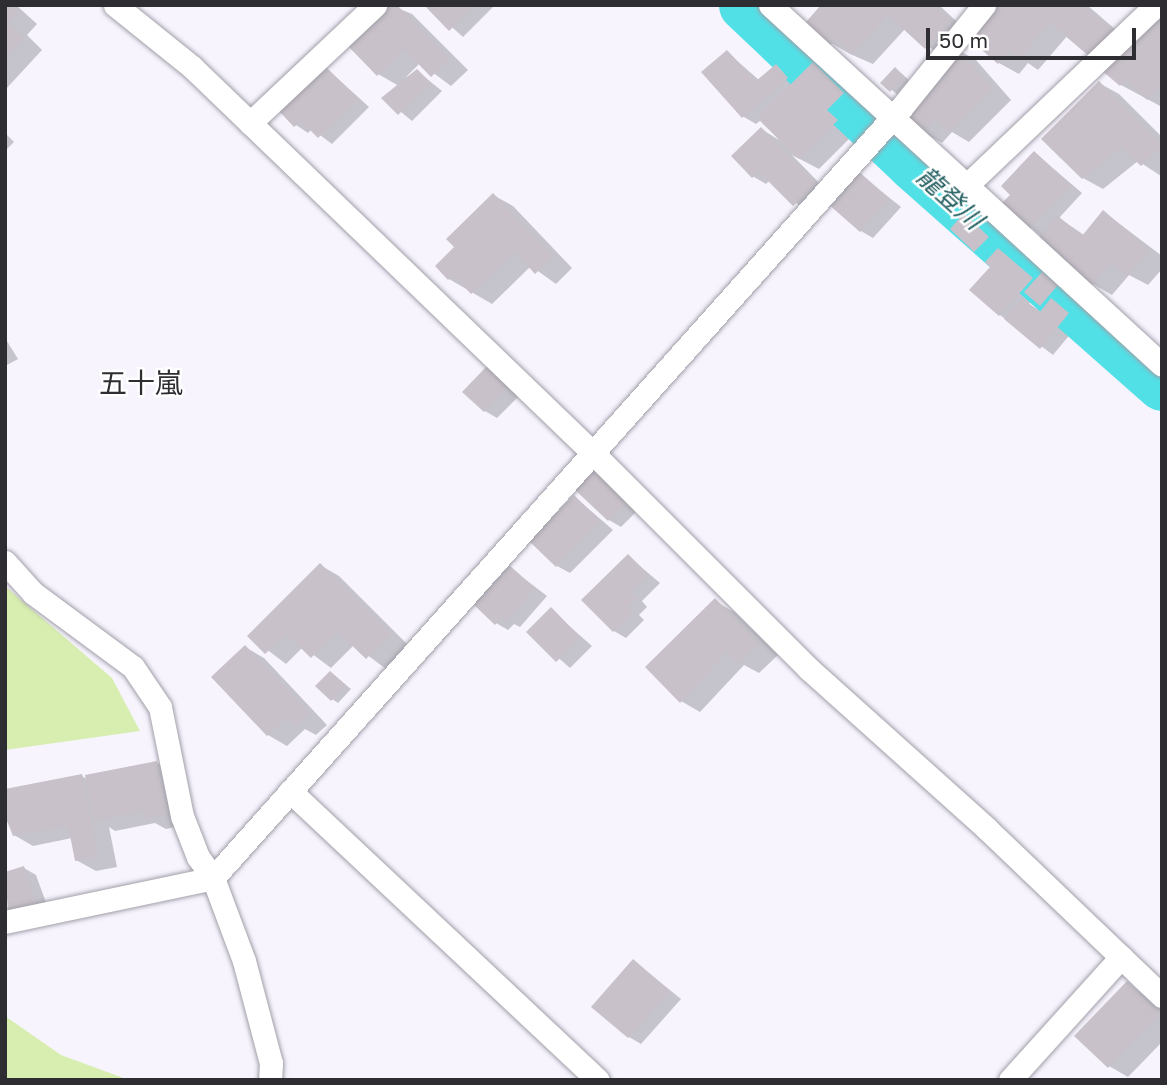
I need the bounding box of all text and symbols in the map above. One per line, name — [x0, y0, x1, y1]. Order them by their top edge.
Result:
scale bar — [929, 14, 1139, 58]
text: 50 m — [939, 27, 988, 53]
water label: 龍登川 — [911, 160, 989, 236]
district label: 五十嵐 — [99, 366, 183, 400]

